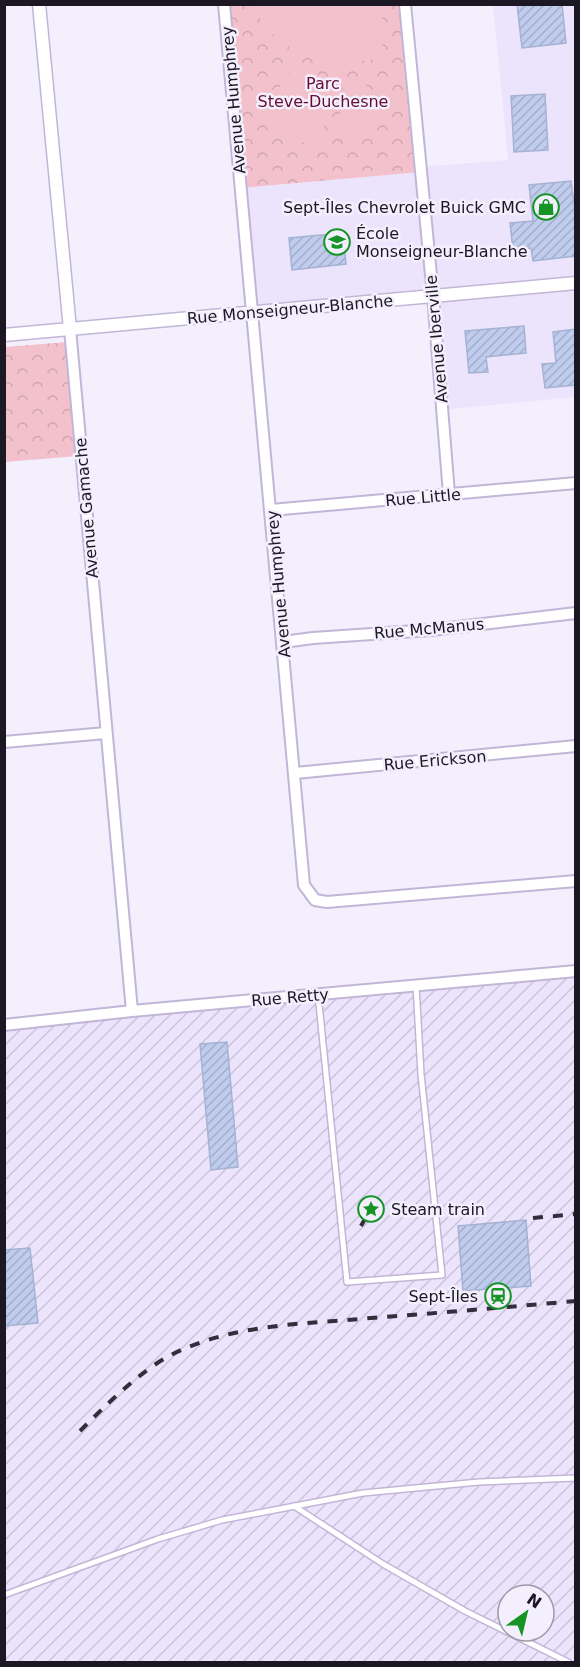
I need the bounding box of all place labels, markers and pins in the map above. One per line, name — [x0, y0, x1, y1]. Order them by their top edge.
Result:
shop icon: Sept-Îles Chevrolet Buick GMC — [531, 192, 561, 222]
place label: Sept-Îles Chevrolet Buick GMC — [283, 198, 526, 217]
place label: École Monseigneur-Blanche — [356, 224, 528, 261]
school or university icon: École Monseigneur-Blanche — [322, 227, 352, 257]
place icon: Steam train — [356, 1194, 386, 1224]
place label: Steam train — [391, 1200, 485, 1219]
station icon: Sept-Îles — [483, 1281, 513, 1311]
place label: Sept-Îles — [408, 1287, 478, 1306]

